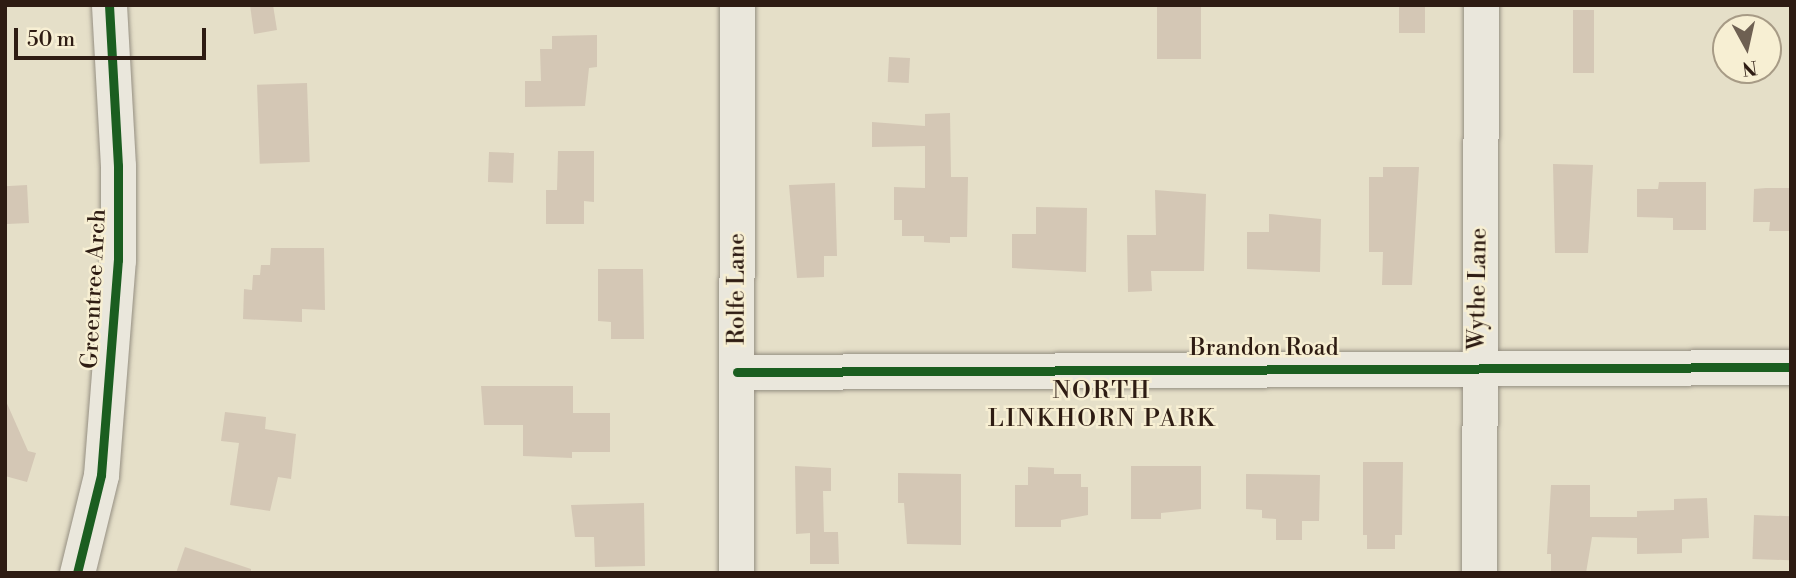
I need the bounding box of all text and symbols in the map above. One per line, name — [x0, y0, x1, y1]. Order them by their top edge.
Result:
scale bar — [18, 14, 210, 58]
north arrow — [1712, 14, 1782, 84]
text: 50 m — [27, 27, 75, 53]
text: N — [1741, 55, 1759, 81]
street label: Greentree Arch — [76, 208, 112, 370]
street label: Wythe Lane — [1463, 228, 1493, 350]
street label: Rolfe Lane — [723, 233, 751, 345]
street label: Brandon Road — [1189, 334, 1339, 362]
district label: NORTH LINKHORN PARK — [989, 378, 1215, 434]

